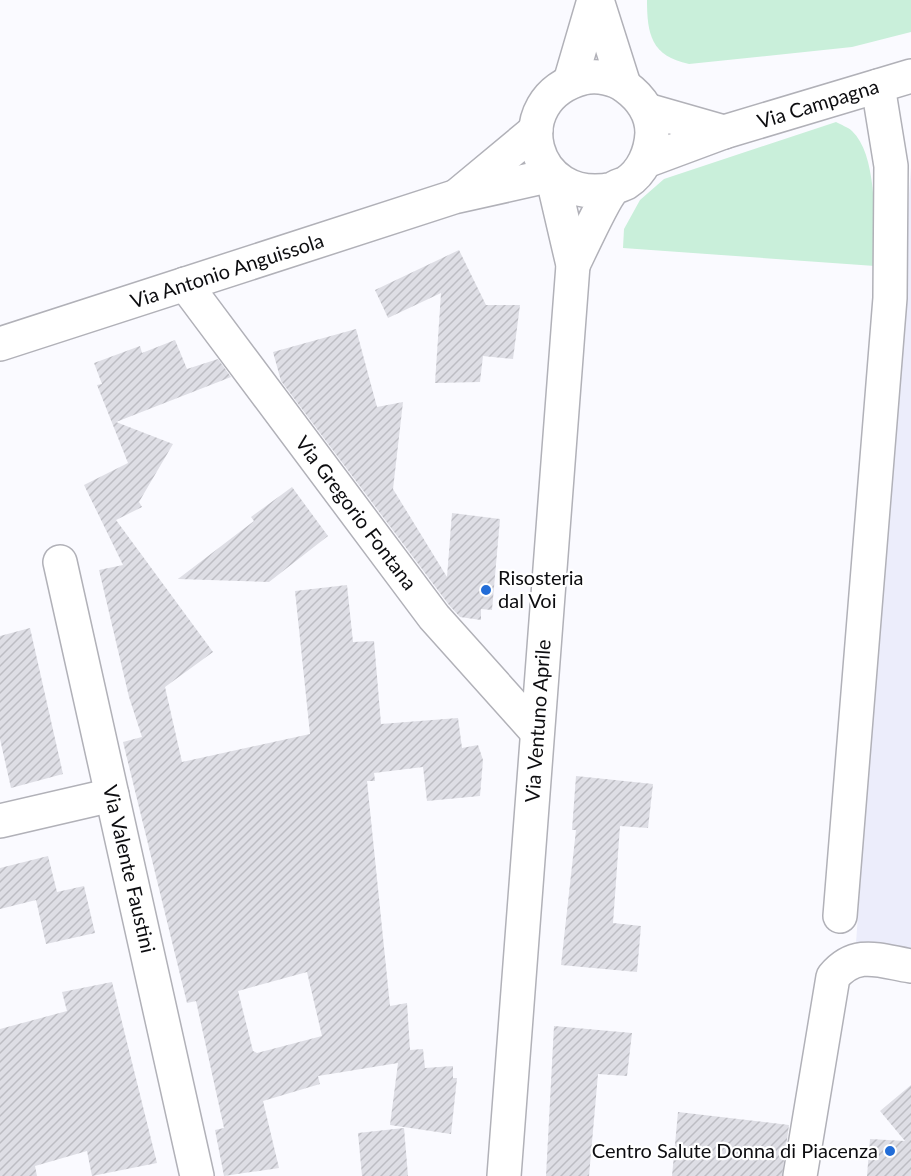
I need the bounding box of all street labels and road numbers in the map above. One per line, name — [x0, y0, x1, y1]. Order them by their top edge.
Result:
street label: Via Campagna — [754, 73, 881, 133]
street label: Via Antonio Anguissola — [127, 227, 326, 313]
street label: Via Gregorio Fontana — [291, 431, 422, 594]
street label: Via Ventuno Aprile — [519, 638, 555, 803]
street label: Via Valente Faustini — [99, 782, 161, 955]

